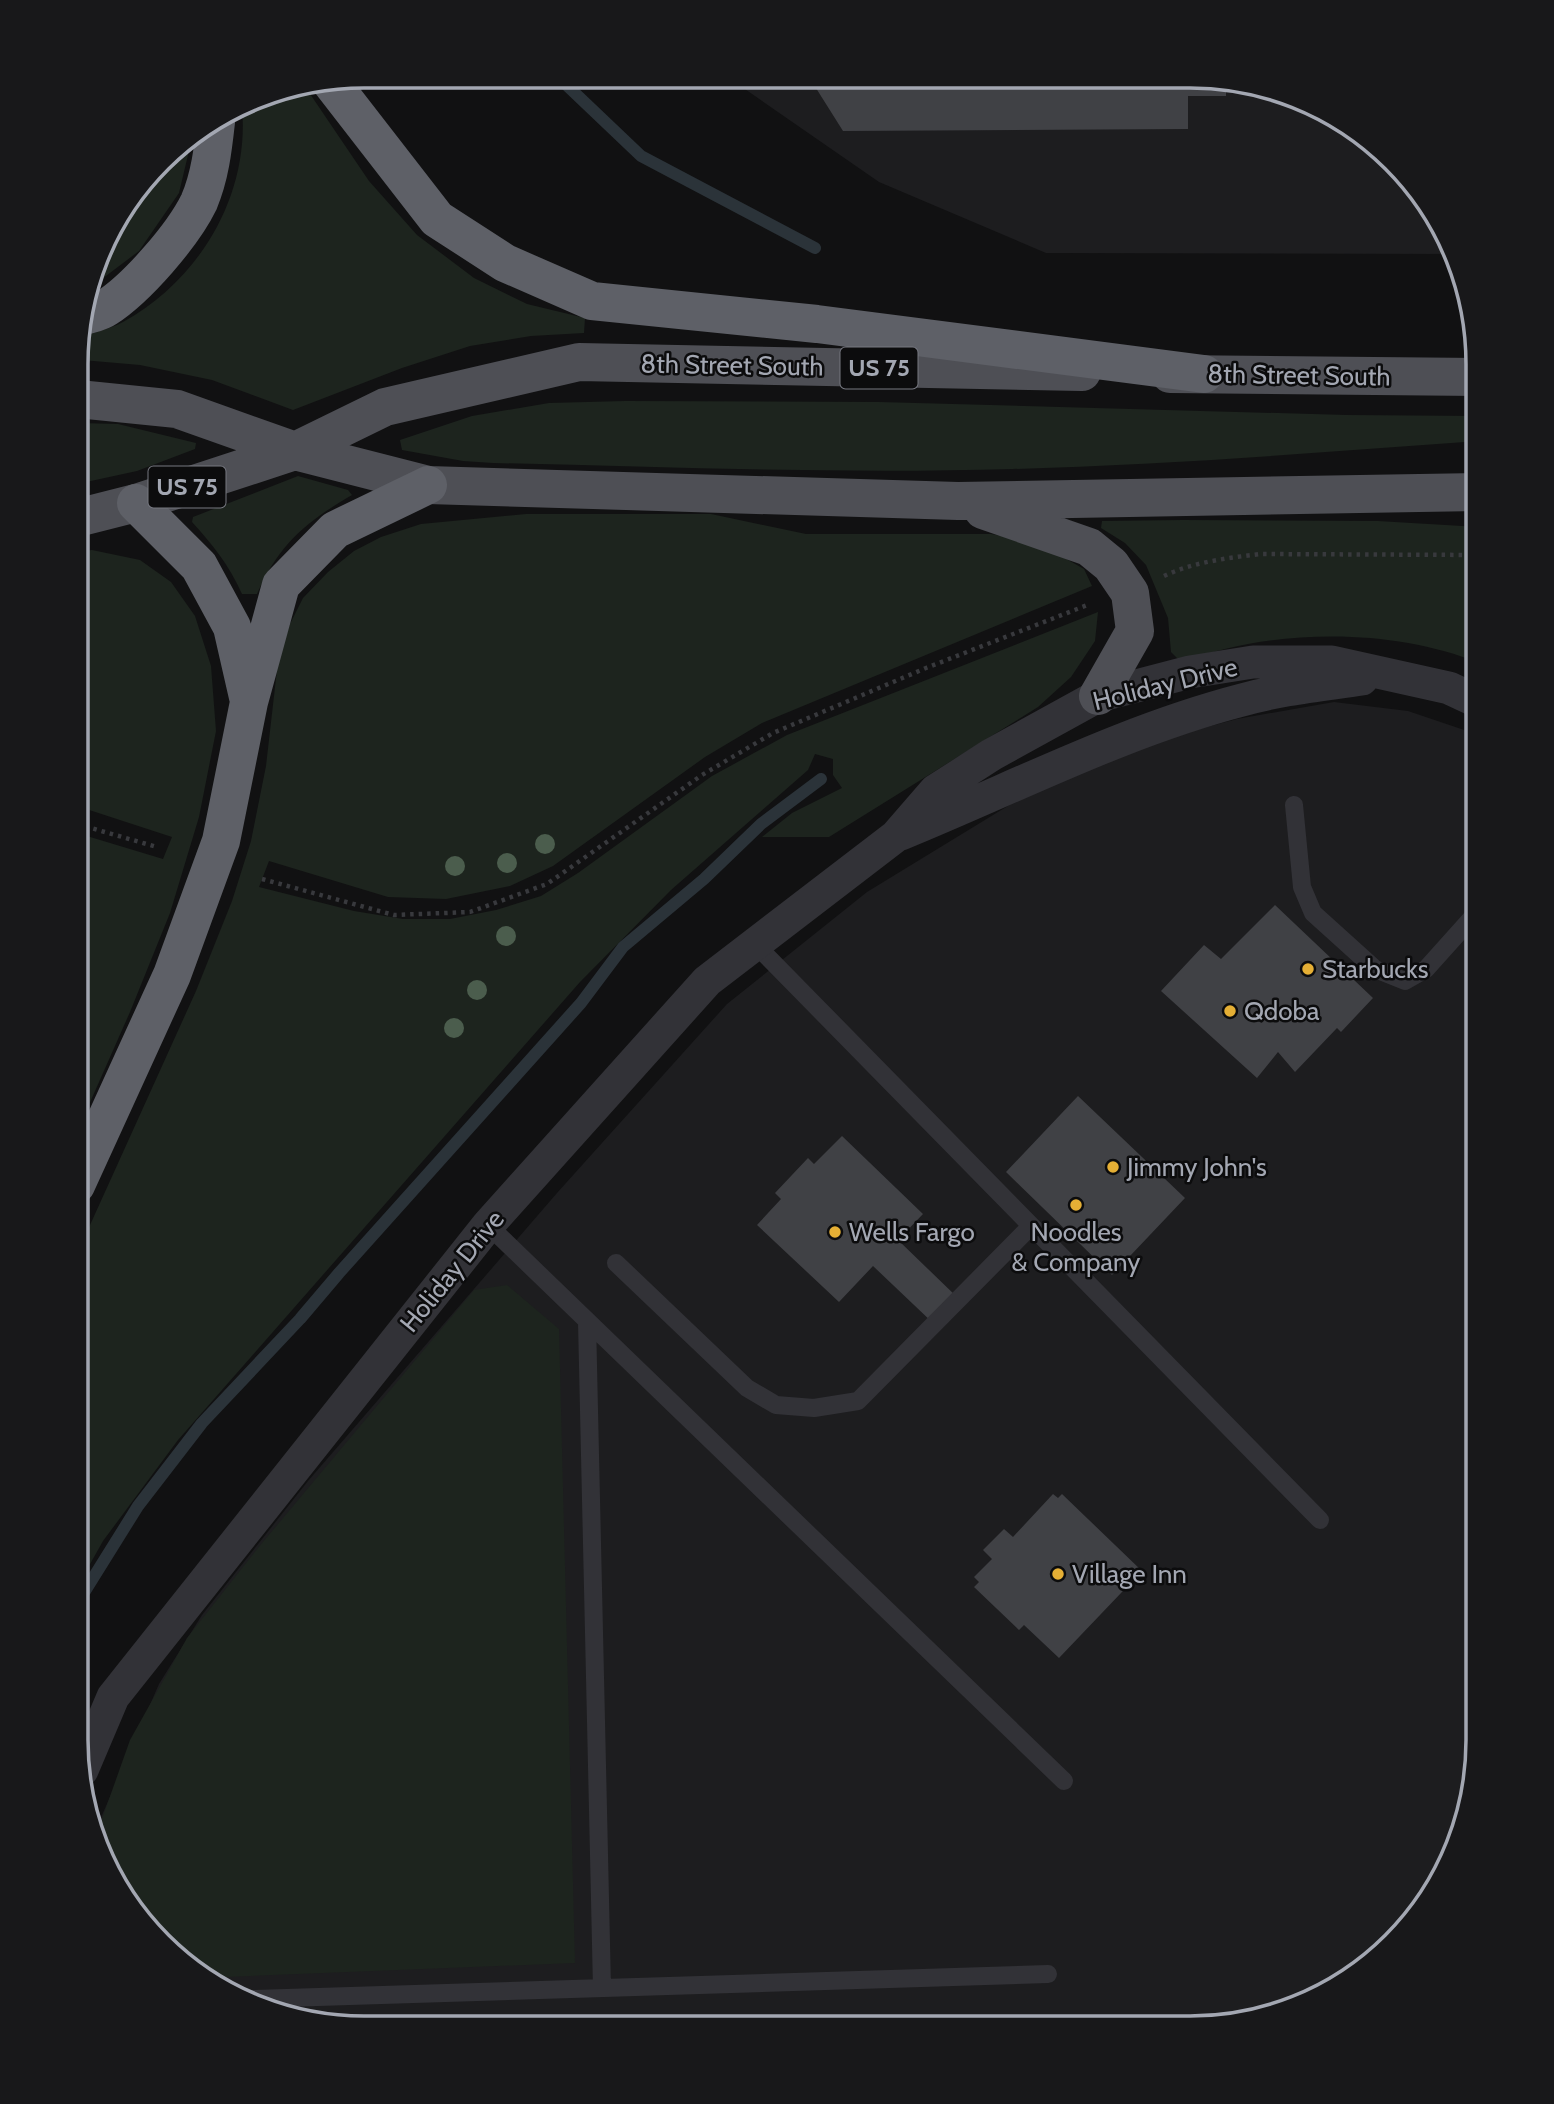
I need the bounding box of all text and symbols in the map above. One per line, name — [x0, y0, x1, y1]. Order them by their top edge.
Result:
street label: 8th Street South — [640, 347, 824, 383]
road number: US 75 — [840, 348, 917, 388]
street label: 8th Street South — [1207, 357, 1391, 393]
road number: US 75 — [148, 466, 226, 508]
street label: Holiday Drive — [1090, 651, 1240, 717]
place label: Starbucks — [1322, 953, 1429, 985]
marker: Starbucks — [1300, 961, 1316, 977]
place label: Qdoba — [1244, 995, 1320, 1027]
marker: Qdoba — [1222, 1003, 1238, 1019]
place label: Jimmy John's — [1126, 1151, 1267, 1183]
marker: Jimmy John's — [1105, 1159, 1121, 1175]
marker: Noodles & Company — [1068, 1197, 1084, 1213]
street label: Holiday Drive — [393, 1204, 511, 1338]
place label: Wells Fargo — [849, 1216, 975, 1248]
place label: Noodles & Company — [1012, 1216, 1140, 1278]
marker: Wells Fargo — [827, 1224, 843, 1240]
place label: Village Inn — [1072, 1558, 1187, 1590]
marker: Village Inn — [1050, 1566, 1066, 1582]

